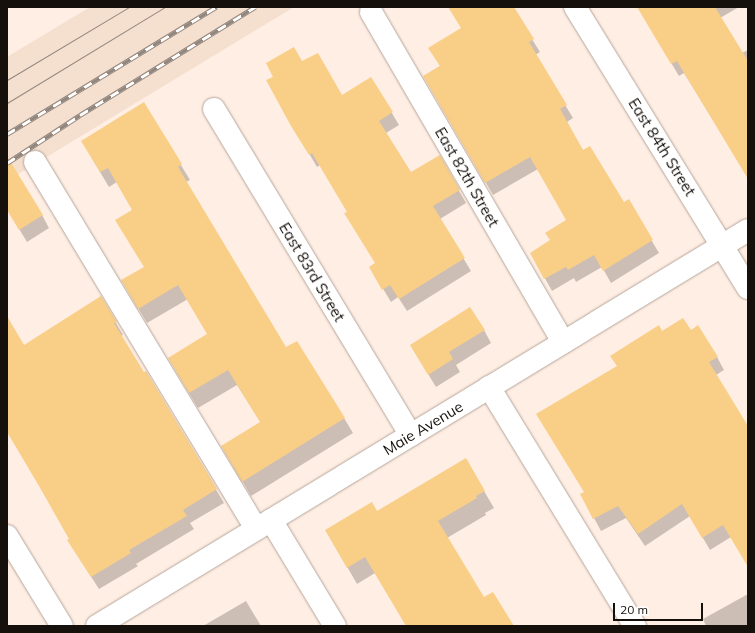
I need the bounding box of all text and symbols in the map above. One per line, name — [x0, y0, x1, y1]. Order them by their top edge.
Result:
street label: East 84th Street — [625, 95, 699, 199]
street label: East 82th Street — [431, 124, 503, 230]
street label: East 83rd Street — [275, 219, 349, 325]
street label: Maie Avenue — [380, 397, 466, 459]
scale bar — [615, 595, 705, 621]
text: 20 m — [620, 602, 648, 617]

